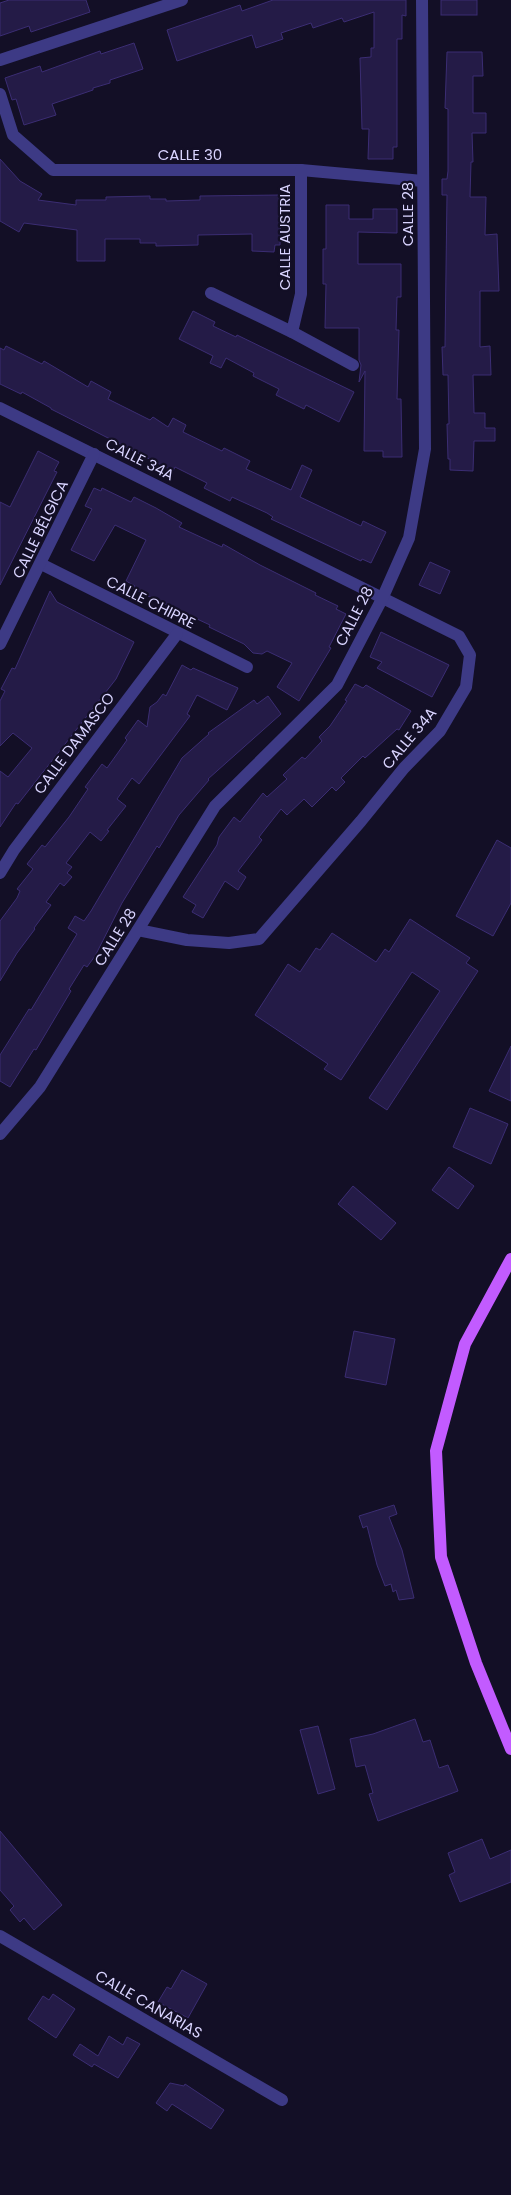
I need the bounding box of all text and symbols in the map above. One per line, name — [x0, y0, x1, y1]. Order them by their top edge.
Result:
street label: CALLE 30 — [158, 144, 222, 165]
street label: CALLE 28 — [397, 182, 418, 246]
street label: CALLE AUSTRIA — [274, 184, 295, 290]
street label: CALLE 34A — [102, 433, 178, 485]
street label: CALLE BÉLGICA — [7, 476, 73, 582]
street label: CALLE CHIPRE — [103, 571, 199, 633]
street label: CALLE 28 — [330, 583, 378, 649]
street label: CALLE DAMASCO — [29, 688, 119, 798]
street label: CALLE 34A — [377, 703, 441, 773]
street label: CALLE 28 — [89, 904, 141, 970]
street label: CALLE CANARIAS — [92, 1965, 206, 2043]

